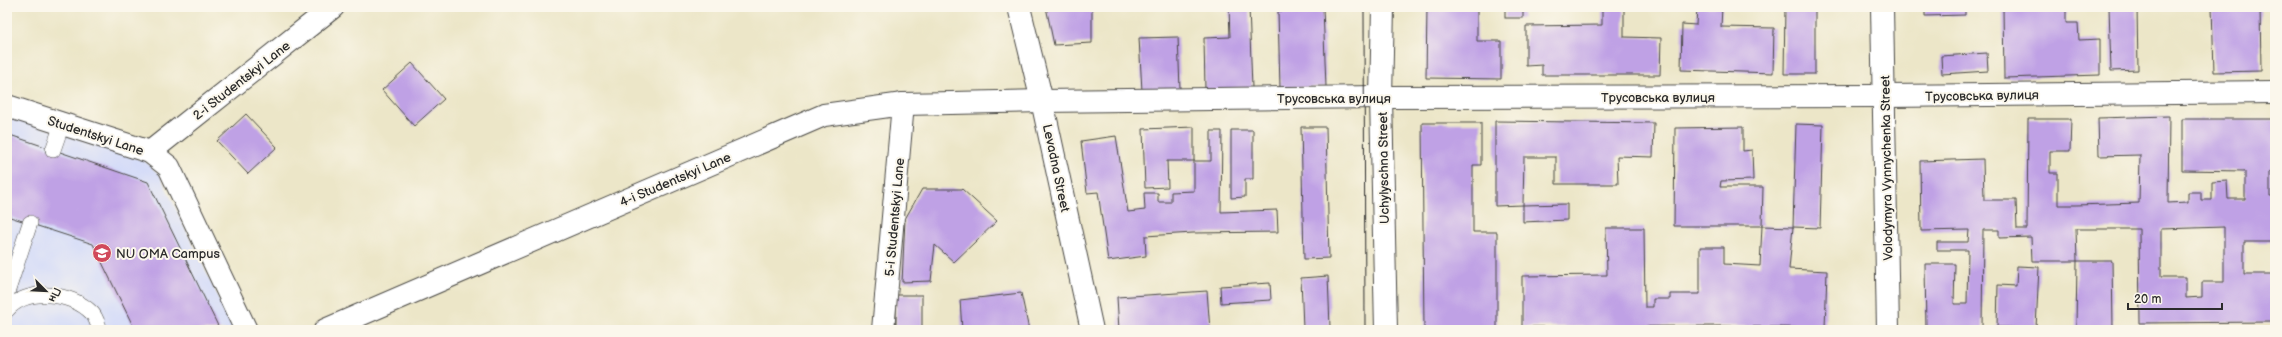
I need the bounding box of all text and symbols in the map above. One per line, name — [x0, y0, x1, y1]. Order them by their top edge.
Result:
street label: 2-i Studentskyi Lane — [190, 38, 294, 124]
street label: Volodymyra Vynnychenka Street — [1877, 75, 1897, 261]
street label: Трусовська вулиця — [1925, 87, 2039, 105]
street label: Трусовська вулиця — [1601, 90, 1715, 106]
street label: Трусовська вулиця — [1277, 91, 1391, 107]
street label: Uchylyschna Street — [1375, 112, 1393, 224]
street label: Studentskyi Lane — [45, 113, 146, 159]
street label: Levadna Street — [1039, 123, 1073, 214]
street label: 4-i Studentskyi Lane — [617, 149, 734, 211]
street label: 5-i Studentskyi Lane — [882, 157, 908, 277]
school or university icon: NU OMA Campus — [91, 242, 113, 264]
place label: NU OMA Campus — [116, 246, 220, 262]
north arrow — [26, 271, 66, 311]
scale bar — [2128, 285, 2222, 311]
text: Пн — [46, 286, 64, 304]
text: 20 m — [2134, 292, 2161, 307]

